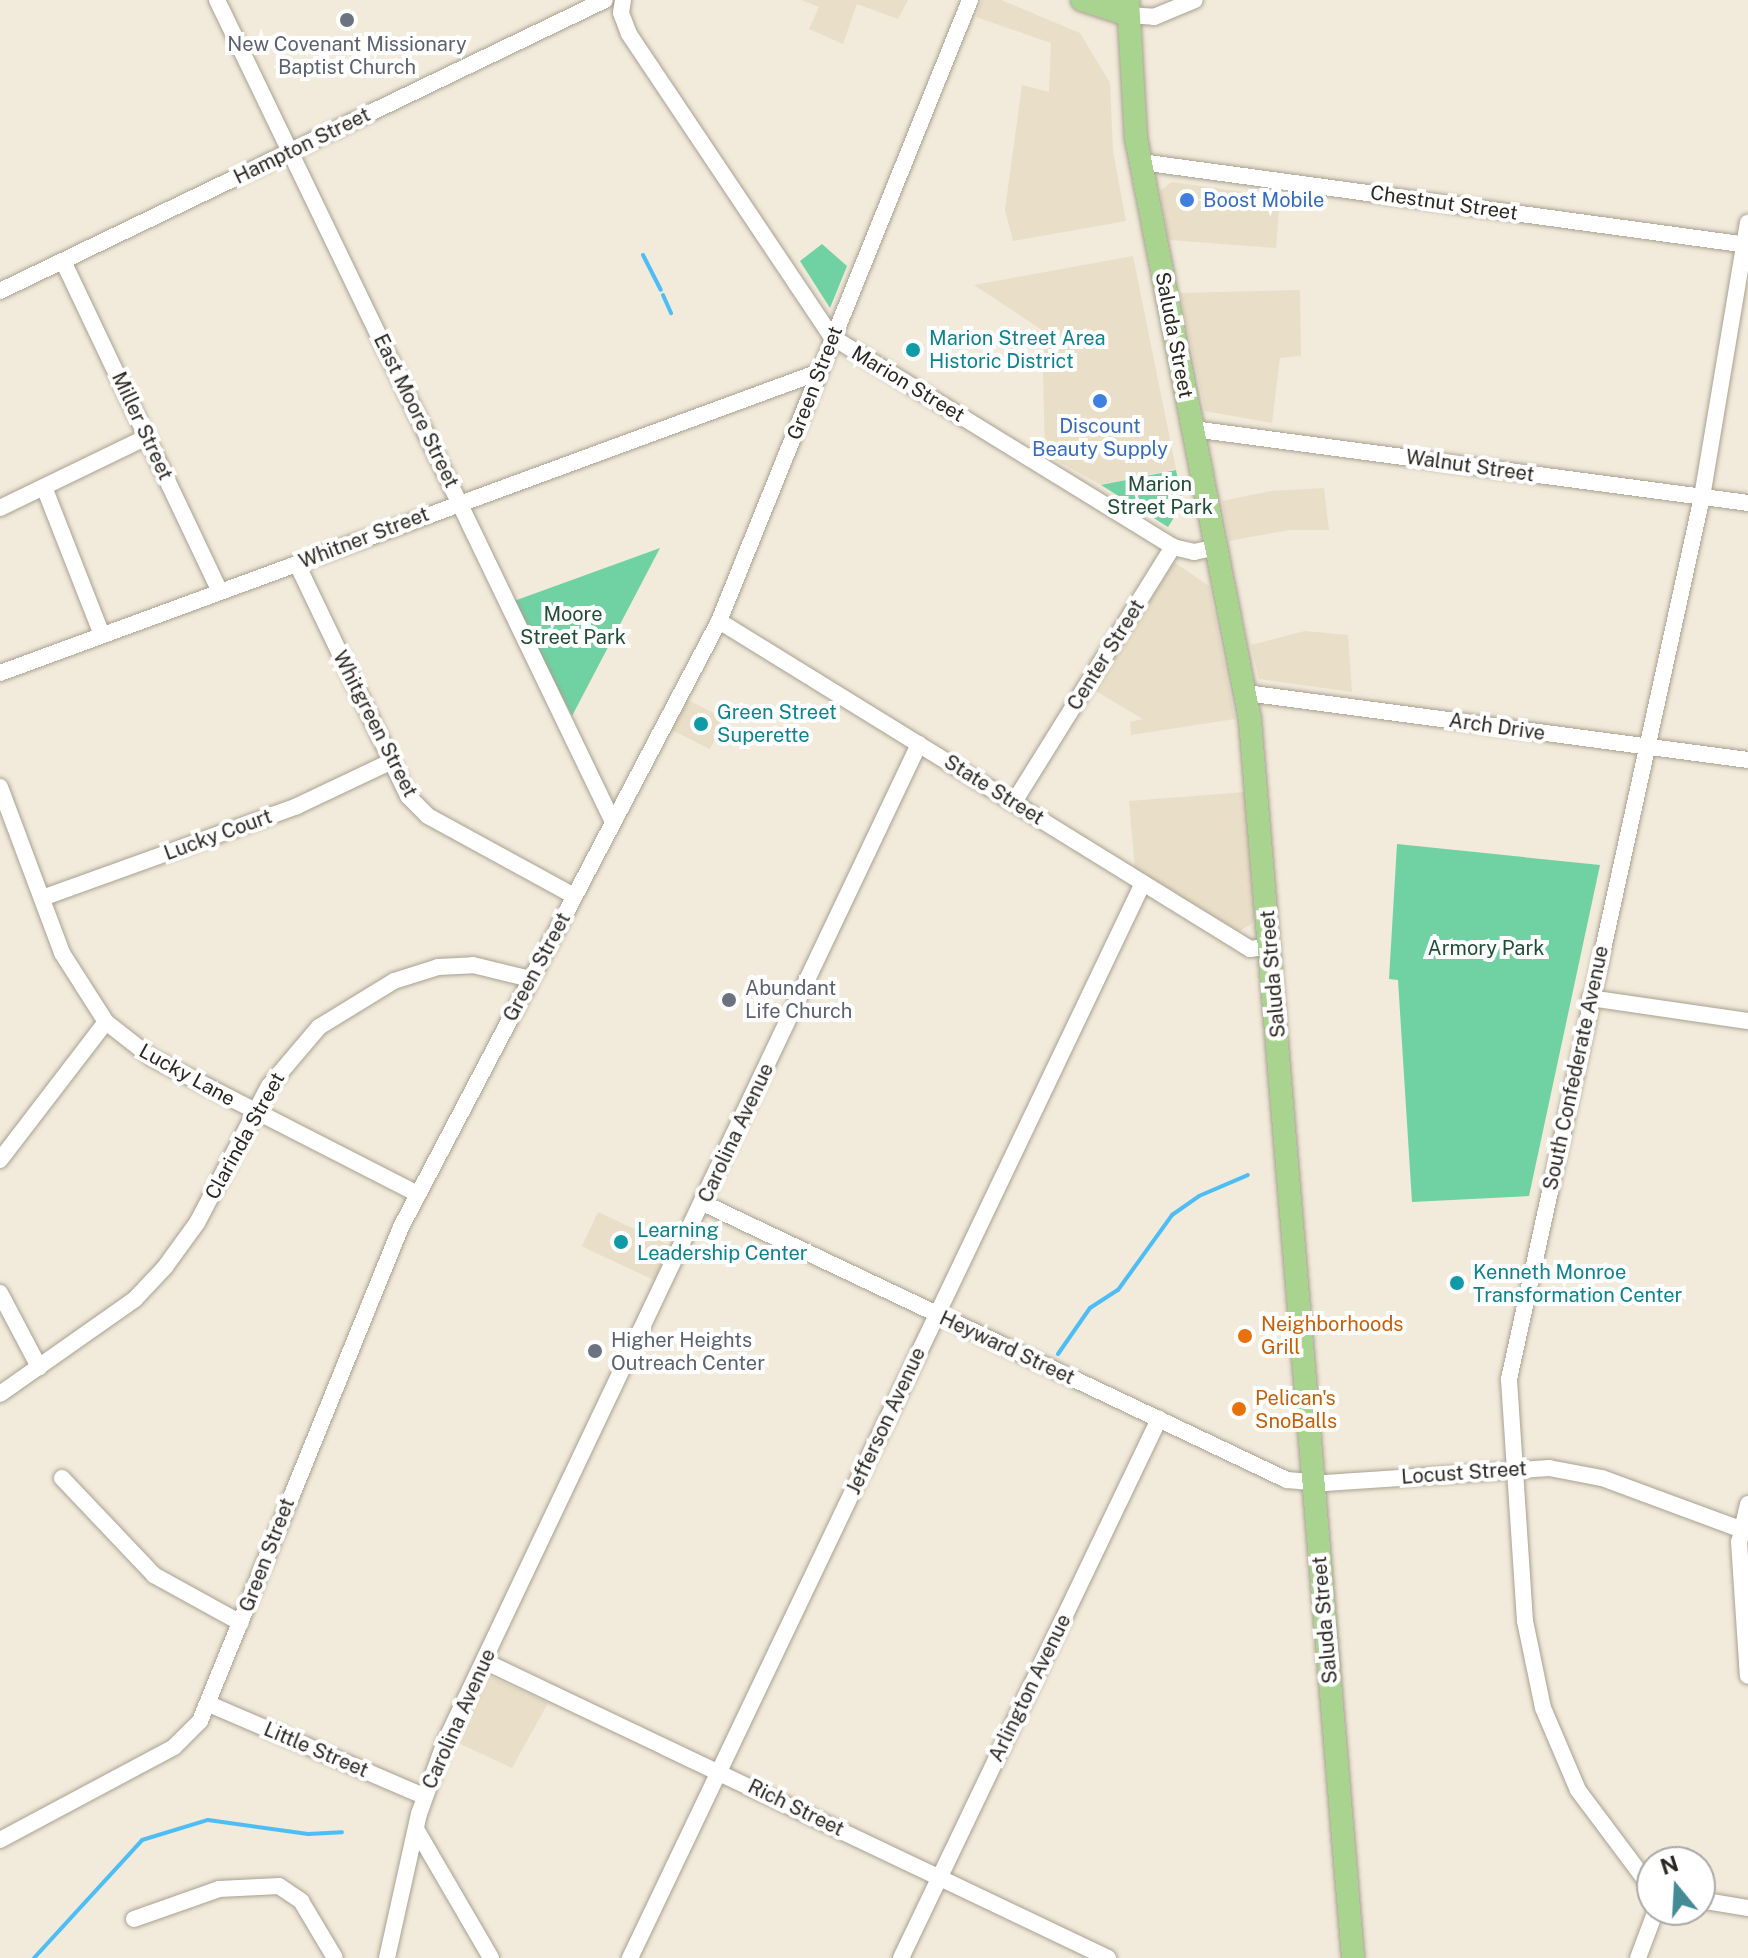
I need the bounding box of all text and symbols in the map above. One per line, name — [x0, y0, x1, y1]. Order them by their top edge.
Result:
marker: New Covenant Missionary Baptist Church — [338, 11, 356, 29]
place label: New Covenant Missionary Baptist Church — [227, 32, 467, 79]
street label: Hampton Street — [230, 103, 374, 189]
street label: Chestnut Street — [1369, 181, 1519, 225]
place label: Boost Mobile — [1203, 188, 1324, 212]
marker: Boost Mobile — [1178, 191, 1196, 209]
street label: Saluda Street — [1150, 270, 1198, 400]
street label: Green Street — [782, 323, 848, 443]
place label: Marion Street Area Historic District — [929, 326, 1106, 373]
street label: East Moore Street — [368, 330, 464, 492]
street label: Marion Street — [847, 341, 969, 427]
marker: Marion Street Area Historic District — [904, 341, 922, 359]
street label: Miller Street — [106, 368, 178, 484]
marker: Discount Beauty Supply — [1091, 392, 1109, 410]
place label: Discount Beauty Supply — [1032, 414, 1168, 461]
street label: Walnut Street — [1404, 445, 1536, 487]
park label: Marion Street Park — [1107, 472, 1213, 519]
street label: Whitner Street — [296, 502, 432, 574]
street label: Center Street — [1062, 595, 1150, 715]
park label: Moore Street Park — [520, 602, 626, 649]
street label: Whitgreen Street — [328, 647, 422, 801]
place label: Green Street Superette — [717, 700, 837, 747]
street label: Arch Drive — [1447, 708, 1547, 746]
marker: Green Street Superette — [692, 715, 710, 733]
street label: State Street — [940, 750, 1048, 830]
street label: Lucky Court — [161, 804, 275, 866]
street label: Green Street — [498, 908, 576, 1026]
street label: Saluda Street — [1255, 909, 1291, 1039]
park label: Armory Park — [1428, 936, 1544, 960]
street label: South Confederate Avenue — [1538, 943, 1614, 1193]
place label: Abundant Life Church — [745, 976, 852, 1023]
marker: Abundant Life Church — [720, 991, 738, 1009]
street label: Lucky Lane — [135, 1039, 239, 1111]
street label: Carolina Avenue — [693, 1060, 779, 1206]
street label: Clarinda Street — [200, 1068, 290, 1204]
place label: Learning Leadership Center — [637, 1218, 808, 1265]
marker: Learning Leadership Center — [612, 1233, 630, 1251]
place label: Kenneth Monroe Transformation Center — [1473, 1260, 1682, 1307]
marker: Kenneth Monroe Transformation Center — [1448, 1274, 1466, 1292]
street label: Heyward Street — [936, 1306, 1078, 1390]
place label: Neighborhoods Grill — [1261, 1312, 1403, 1359]
marker: Neighborhoods Grill — [1236, 1327, 1254, 1345]
place label: Higher Heights Outreach Center — [611, 1328, 765, 1375]
marker: Higher Heights Outreach Center — [586, 1342, 604, 1360]
street label: Jefferson Avenue — [841, 1344, 931, 1498]
place label: Pelican's SnoBalls — [1255, 1386, 1337, 1433]
marker: Pelican's SnoBalls — [1230, 1400, 1248, 1418]
street label: Locust Street — [1400, 1457, 1528, 1489]
street label: Green Street — [234, 1495, 300, 1615]
street label: Saluda Street — [1307, 1555, 1343, 1685]
street label: Arlington Avenue — [984, 1610, 1076, 1766]
street label: Carolina Avenue — [417, 1645, 501, 1793]
street label: Little Street — [260, 1717, 372, 1783]
street label: Rich Street — [744, 1774, 848, 1842]
north arrow — [1636, 1846, 1716, 1926]
text: N — [1657, 1850, 1681, 1880]

